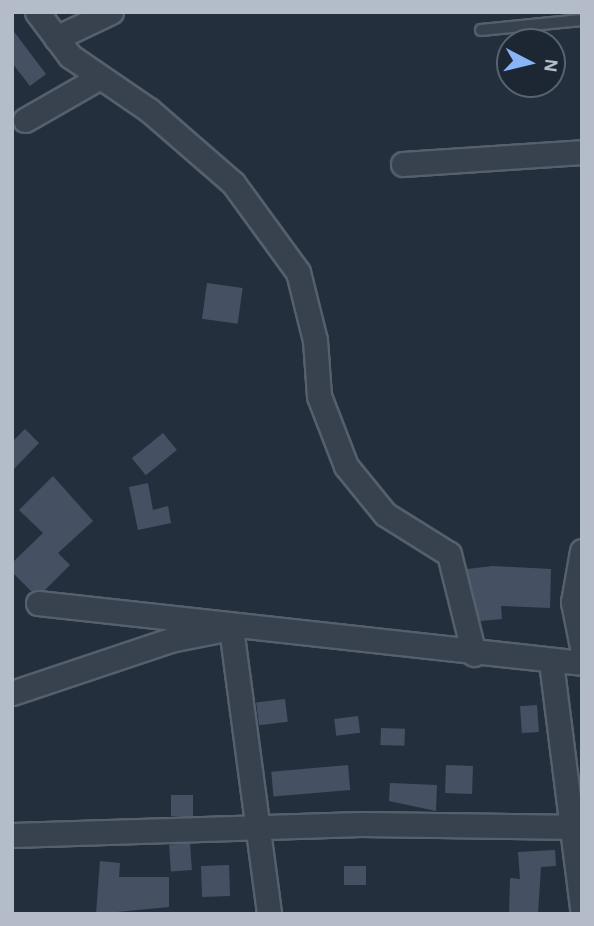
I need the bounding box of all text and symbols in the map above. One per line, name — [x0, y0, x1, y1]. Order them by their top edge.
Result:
north arrow — [496, 28, 566, 98]
text: N — [540, 58, 561, 73]

